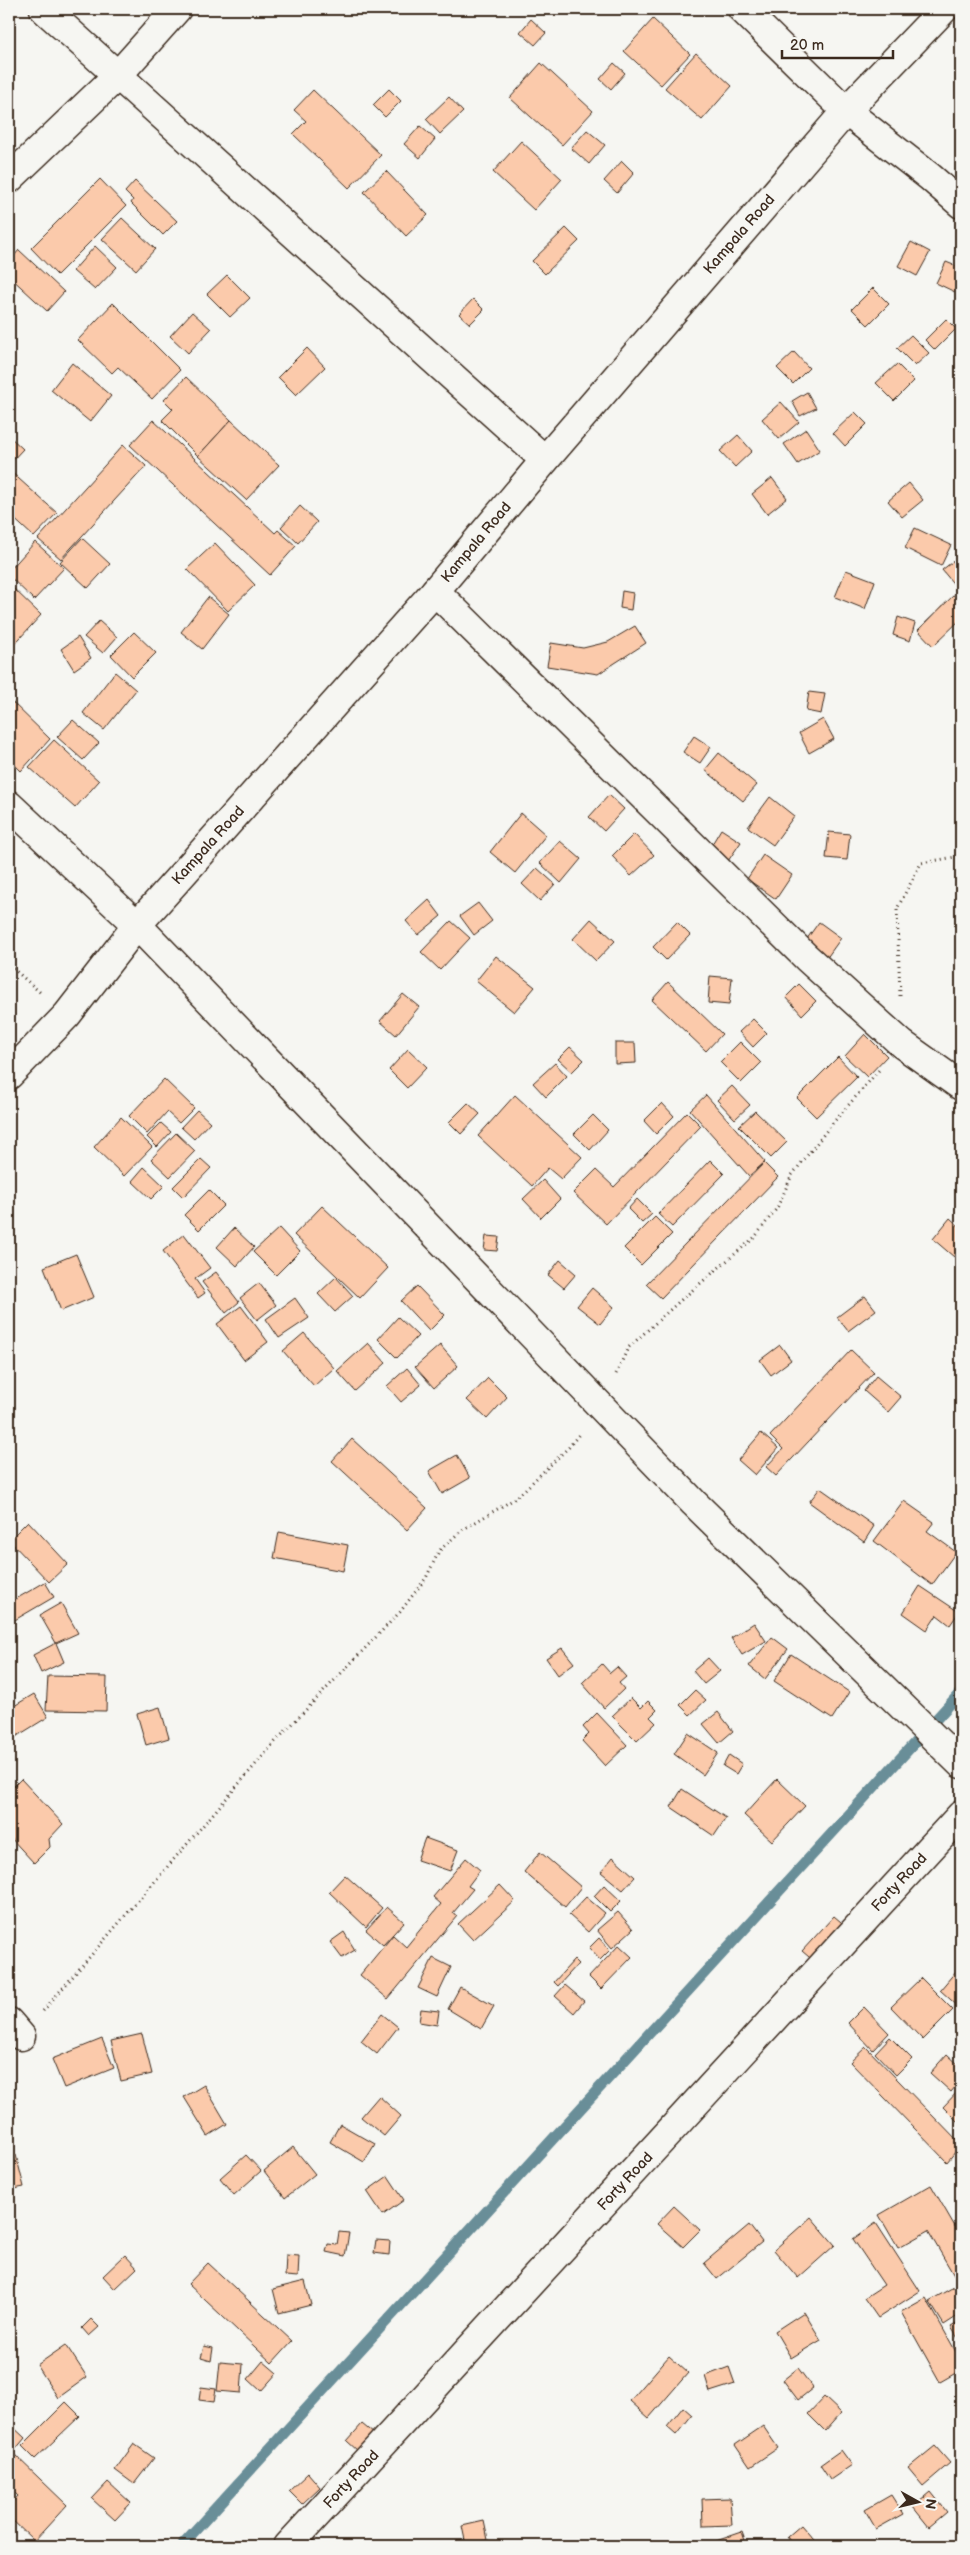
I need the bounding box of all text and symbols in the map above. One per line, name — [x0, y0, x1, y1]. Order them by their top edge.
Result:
scale bar — [782, 28, 894, 60]
text: 20 m — [790, 36, 824, 55]
street label: Kampala Road — [700, 190, 779, 278]
street label: Kampala Road — [437, 498, 516, 587]
street label: Kampala Road — [168, 802, 249, 889]
street label: Forty Road — [867, 1849, 931, 1916]
street label: Forty Road — [593, 2148, 657, 2215]
street label: Forty Road — [319, 2446, 383, 2513]
north arrow — [892, 2478, 942, 2528]
text: N — [921, 2497, 940, 2510]

